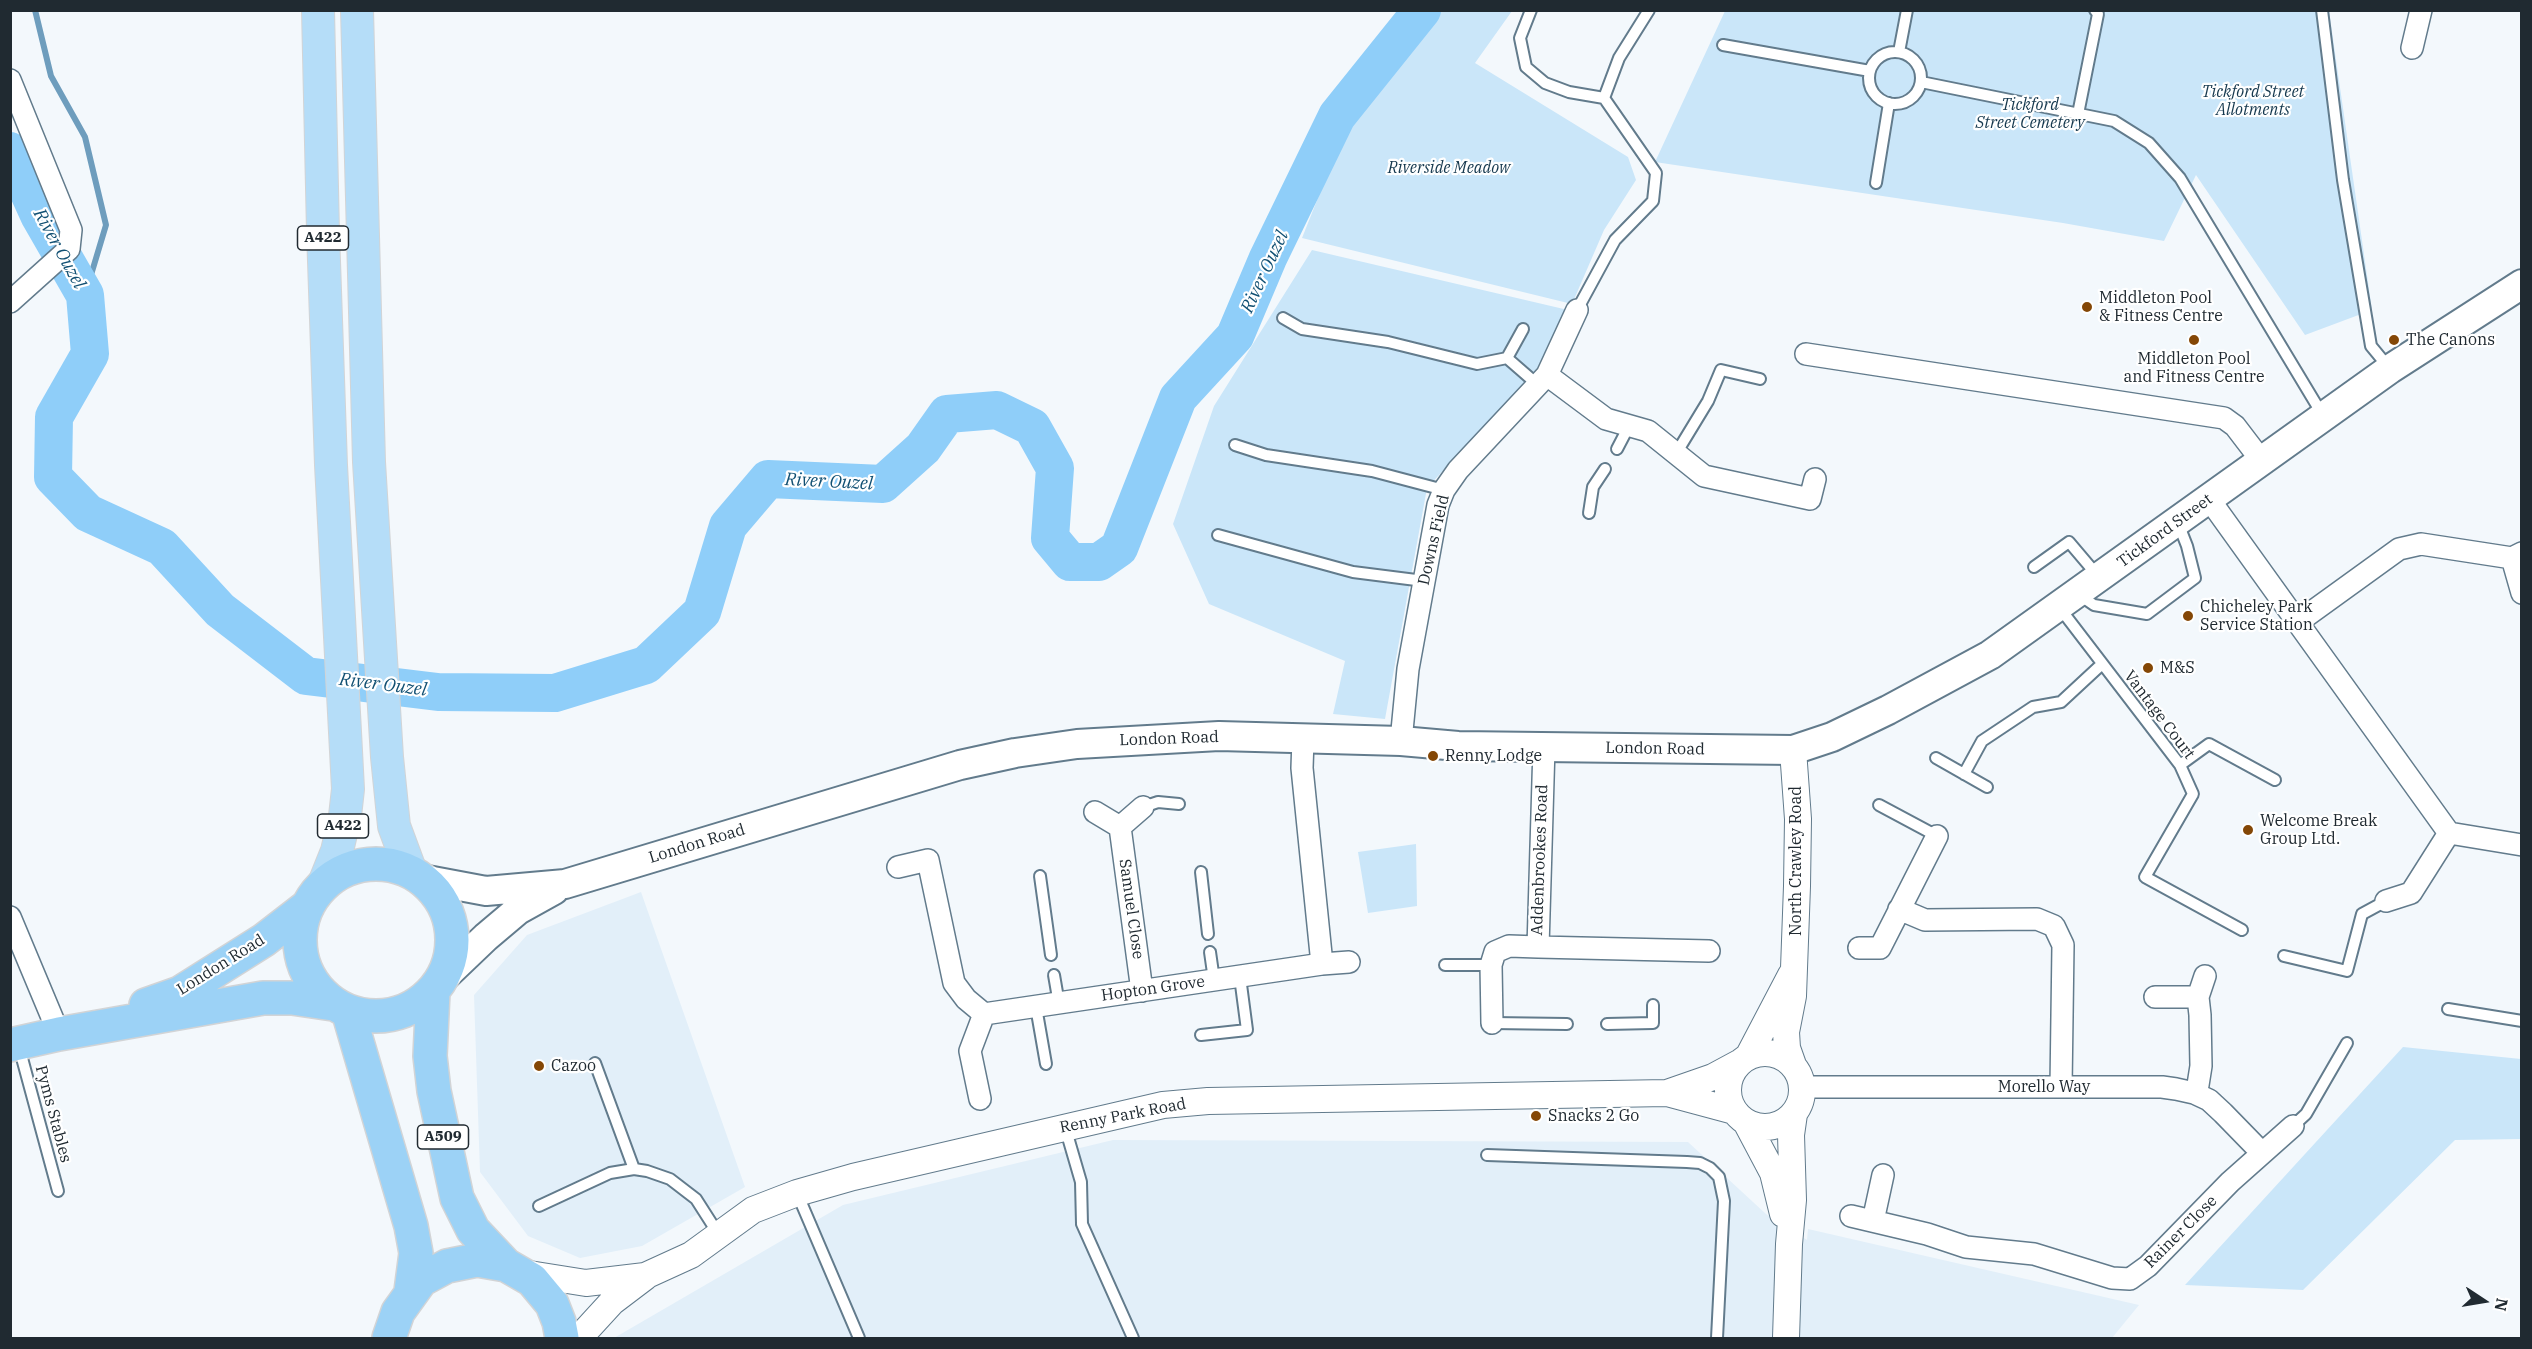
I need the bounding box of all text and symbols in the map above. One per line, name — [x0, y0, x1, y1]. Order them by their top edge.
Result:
park label: Tickford Street Allotments — [2202, 82, 2304, 120]
park label: Tickford Street Cemetery — [1976, 95, 2084, 133]
park label: Riverside Meadow — [1388, 158, 1510, 178]
water label: River Ouzel — [28, 205, 90, 293]
road number: A422 — [298, 226, 348, 250]
water label: River Ouzel — [1237, 228, 1293, 316]
place label: Middleton Pool & Fitness Centre — [2099, 288, 2223, 326]
marker: Middleton Pool & Fitness Centre — [2080, 300, 2094, 314]
place label: The Canons — [2406, 330, 2495, 350]
marker: Middleton Pool and Fitness Centre — [2187, 333, 2201, 347]
marker: The Canons — [2387, 333, 2401, 347]
place label: Middleton Pool and Fitness Centre — [2123, 349, 2265, 387]
water label: River Ouzel — [785, 469, 873, 495]
street label: Tickford Street — [2114, 490, 2216, 572]
street label: Downs Field — [1414, 493, 1454, 587]
place label: Chicheley Park Service Station — [2200, 597, 2313, 635]
marker: Chicheley Park Service Station — [2181, 609, 2195, 623]
place label: M&S — [2160, 658, 2195, 678]
marker: M&S — [2141, 661, 2155, 675]
street label: Vantage Court — [2119, 667, 2199, 763]
water label: River Ouzel — [338, 669, 428, 701]
street label: London Road — [1119, 728, 1219, 750]
street label: London Road — [1605, 739, 1705, 759]
place label: Renny Lodge — [1445, 746, 1542, 766]
marker: Renny Lodge — [1426, 749, 1440, 763]
street label: Addenbrookes Road — [1528, 784, 1552, 936]
street label: North Crawley Road — [1786, 786, 1806, 936]
place label: Welcome Break Group Ltd. — [2260, 811, 2377, 849]
road number: A422 — [318, 814, 368, 838]
street label: London Road — [647, 820, 747, 868]
marker: Welcome Break Group Ltd. — [2241, 823, 2255, 837]
street label: Samuel Close — [1114, 858, 1148, 960]
street label: London Road — [174, 930, 268, 1000]
street label: Hopton Grove — [1100, 972, 1206, 1006]
place label: Cazoo — [551, 1056, 596, 1076]
marker: Cazoo — [532, 1059, 546, 1073]
street label: Pyms Stables — [31, 1063, 75, 1165]
street label: Morello Way — [1998, 1077, 2090, 1097]
street label: Renny Park Road — [1058, 1094, 1188, 1138]
place label: Snacks 2 Go — [1548, 1106, 1639, 1126]
marker: Snacks 2 Go — [1529, 1109, 1543, 1123]
road number: A509 — [418, 1125, 468, 1149]
street label: Rainer Close — [2141, 1192, 2221, 1272]
north arrow — [2454, 1271, 2514, 1331]
text: N — [2491, 1296, 2513, 1313]

